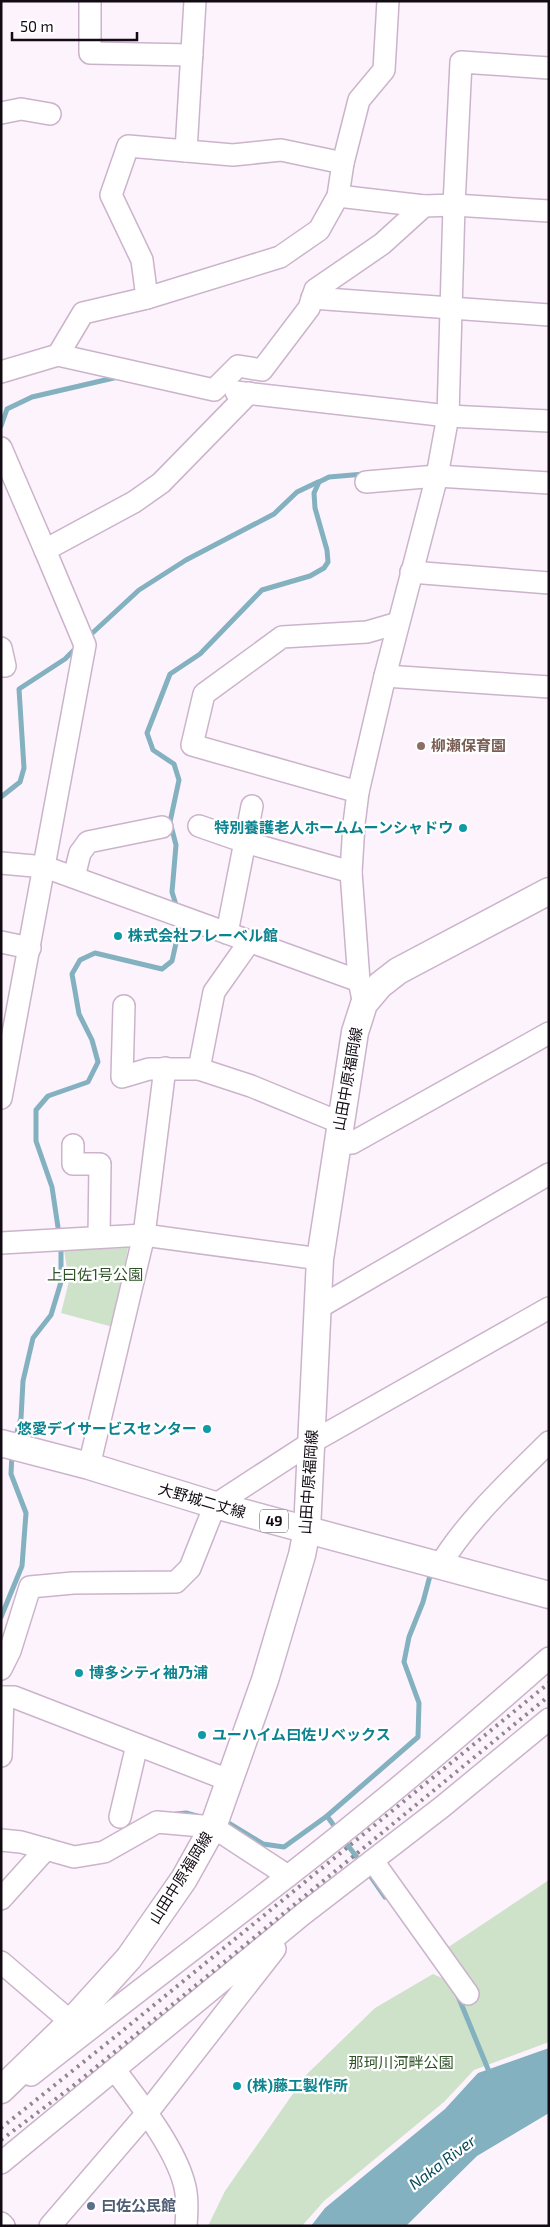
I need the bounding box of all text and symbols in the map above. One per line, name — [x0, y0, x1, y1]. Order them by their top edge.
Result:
scale bar — [12, 10, 138, 42]
text: 50 m — [20, 17, 54, 35]
place label: 柳瀬保育園 — [431, 736, 506, 754]
marker: 柳瀬保育園 — [415, 740, 427, 752]
place label: 特別養護老人ホームムーンシャドウ — [214, 818, 453, 836]
marker: 特別養護老人ホームムーンシャドウ — [457, 822, 469, 834]
place label: 株式会社フレーベル館 — [128, 926, 278, 944]
marker: 株式会社フレーベル館 — [112, 930, 124, 942]
street label: 山田中原福岡線 — [329, 1026, 365, 1132]
park label: 上曰佐1号公園 — [47, 1265, 143, 1283]
place label: 悠愛デイサービスセンター — [17, 1419, 197, 1437]
marker: 悠愛デイサービスセンター — [201, 1423, 213, 1435]
street label: 山田中原福岡線 — [295, 1429, 321, 1535]
street label: 大野城二丈線 — [157, 1479, 248, 1521]
road number: 49 — [260, 1510, 288, 1532]
place label: 博多シティ袖乃浦 — [89, 1663, 208, 1681]
marker: 博多シティ袖乃浦 — [73, 1667, 85, 1679]
place label: ユーハイム曰佐リベックス — [212, 1725, 391, 1743]
marker: ユーハイム曰佐リベックス — [196, 1729, 208, 1741]
street label: 山田中原福岡線 — [145, 1828, 216, 1927]
park label: 那珂川河畔公園 — [348, 2053, 454, 2071]
place label: (株)藤工製作所 — [247, 2076, 348, 2094]
marker: (株)藤工製作所 — [231, 2080, 243, 2092]
water label: Naka River — [405, 2130, 479, 2193]
place label: 曰佐公民館 — [101, 2196, 176, 2214]
marker: 曰佐公民館 — [85, 2200, 97, 2212]

